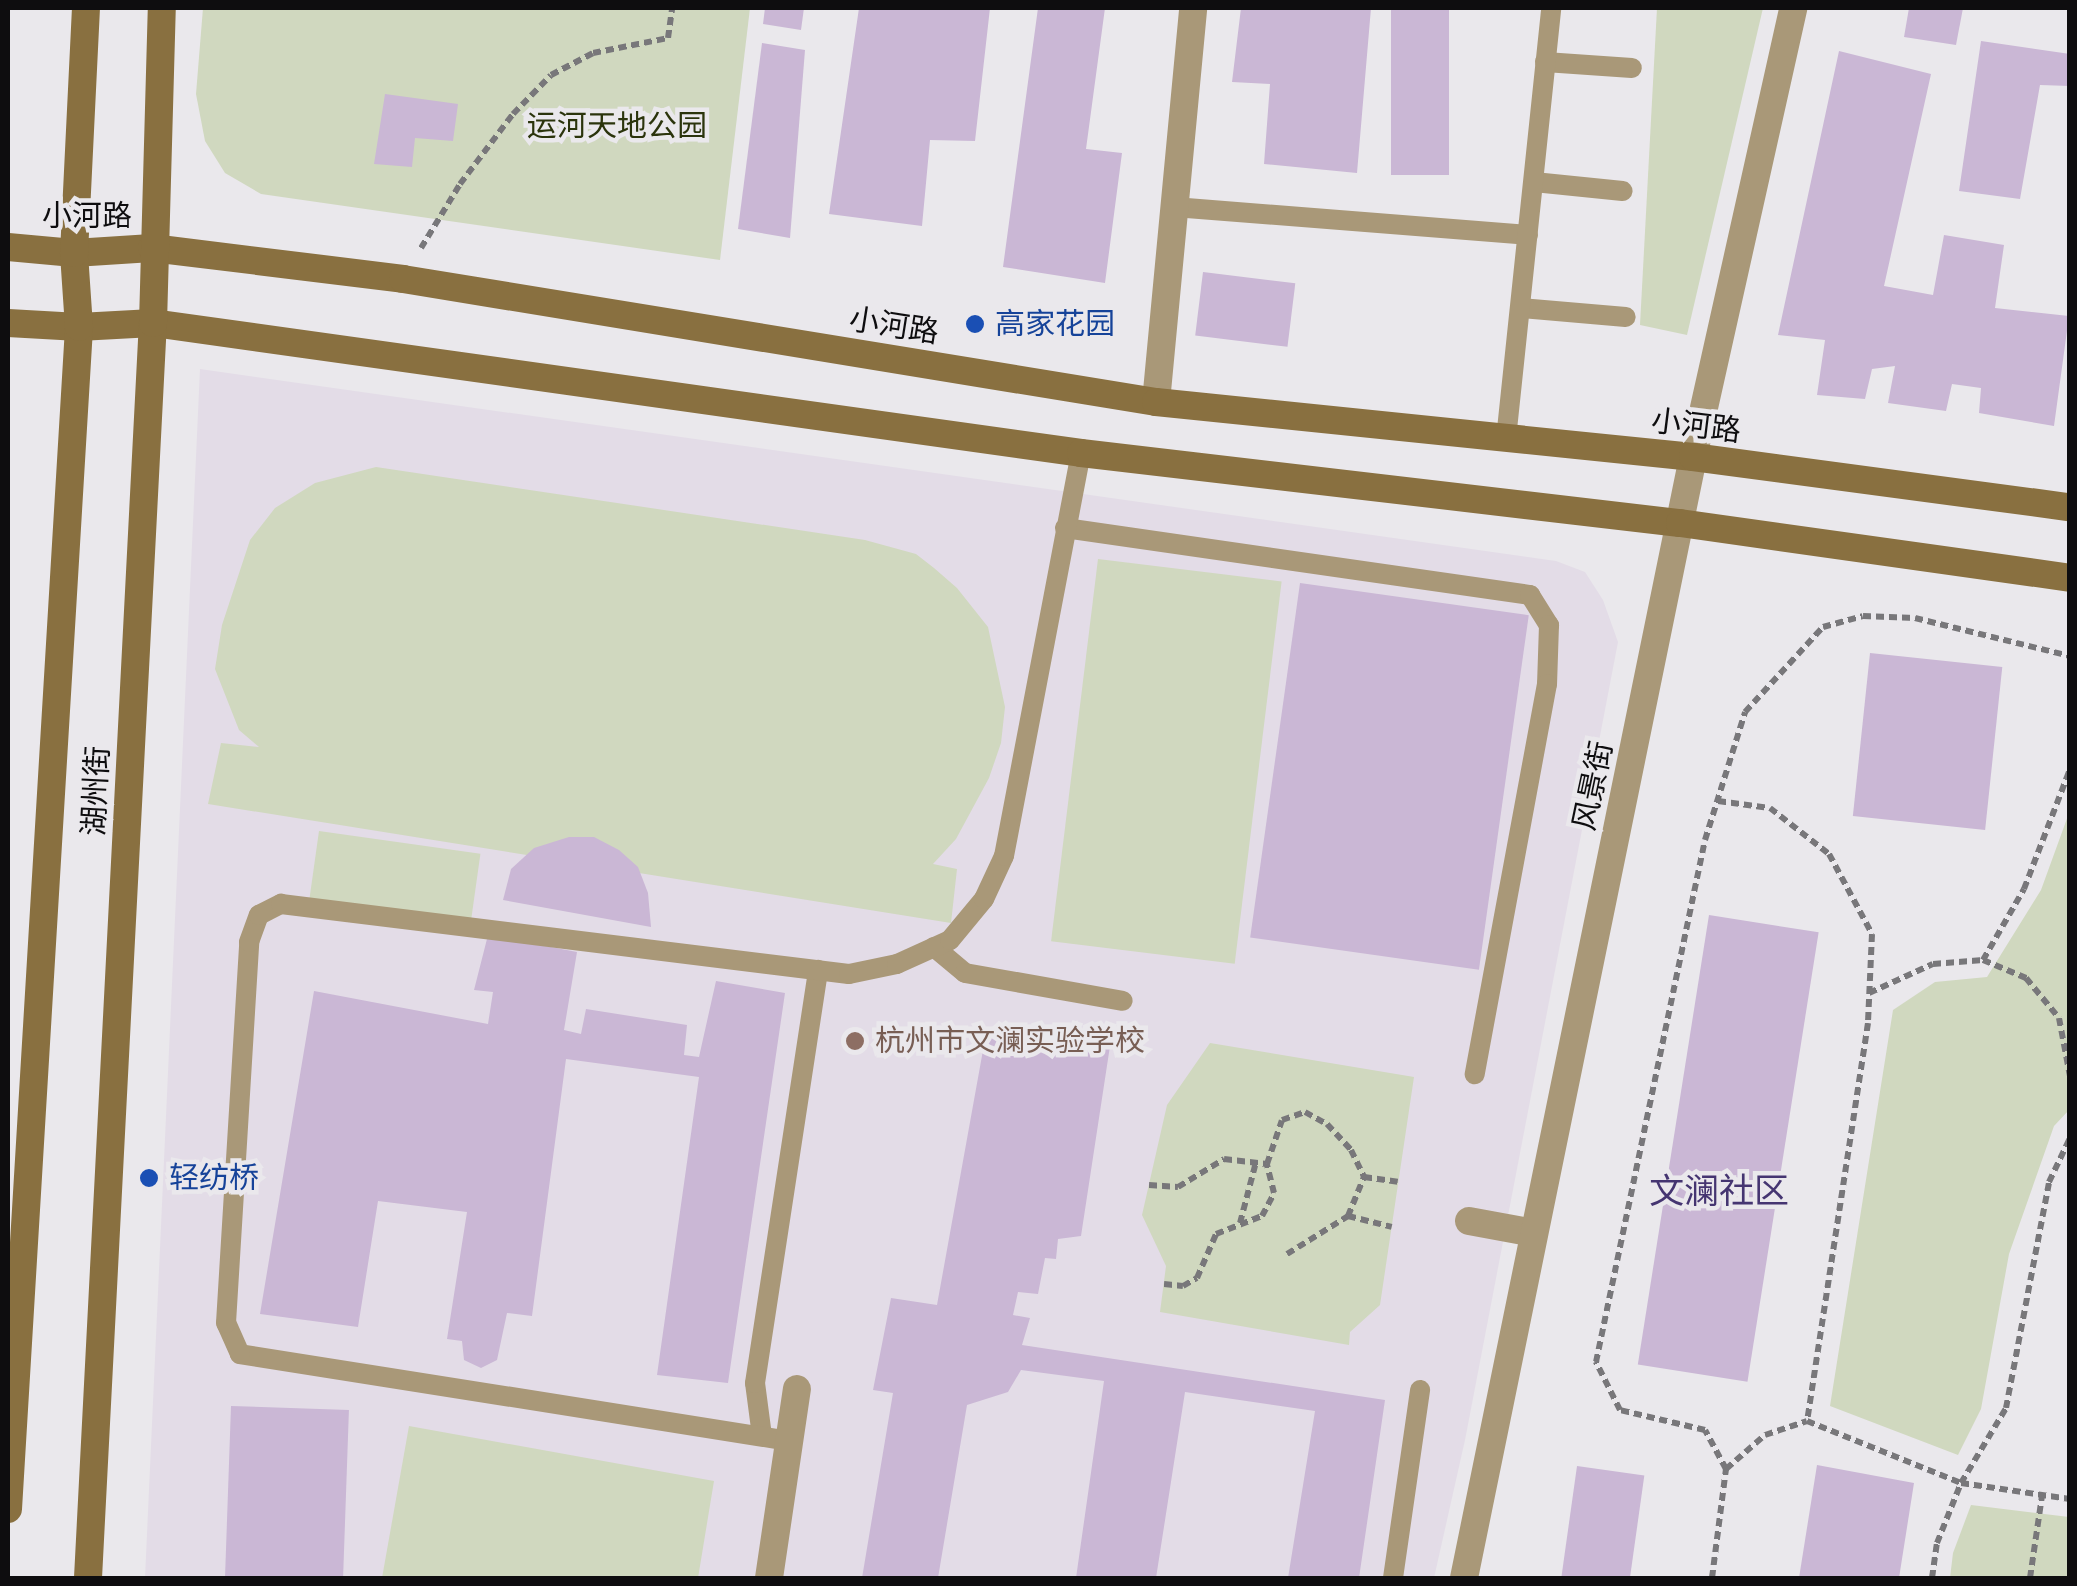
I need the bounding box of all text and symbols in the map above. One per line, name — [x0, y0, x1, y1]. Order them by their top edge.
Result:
park label: 运河天地公园 — [527, 108, 707, 144]
street label: 小河路 — [42, 198, 132, 234]
street label: 小河路 — [847, 301, 941, 351]
place label: 高家花园 — [995, 306, 1115, 342]
marker: 高家花园 — [964, 313, 986, 335]
street label: 小河路 — [1649, 403, 1743, 449]
street label: 风景街 — [1566, 738, 1620, 834]
street label: 湖州街 — [76, 745, 116, 837]
place label: 杭州市文澜实验学校 — [875, 1023, 1145, 1059]
marker: 杭州市文澜实验学校 — [844, 1030, 866, 1052]
place label: 轻纺桥 — [169, 1160, 259, 1196]
marker: 轻纺桥 — [138, 1167, 160, 1189]
district label: 文澜社区 — [1649, 1170, 1789, 1212]

